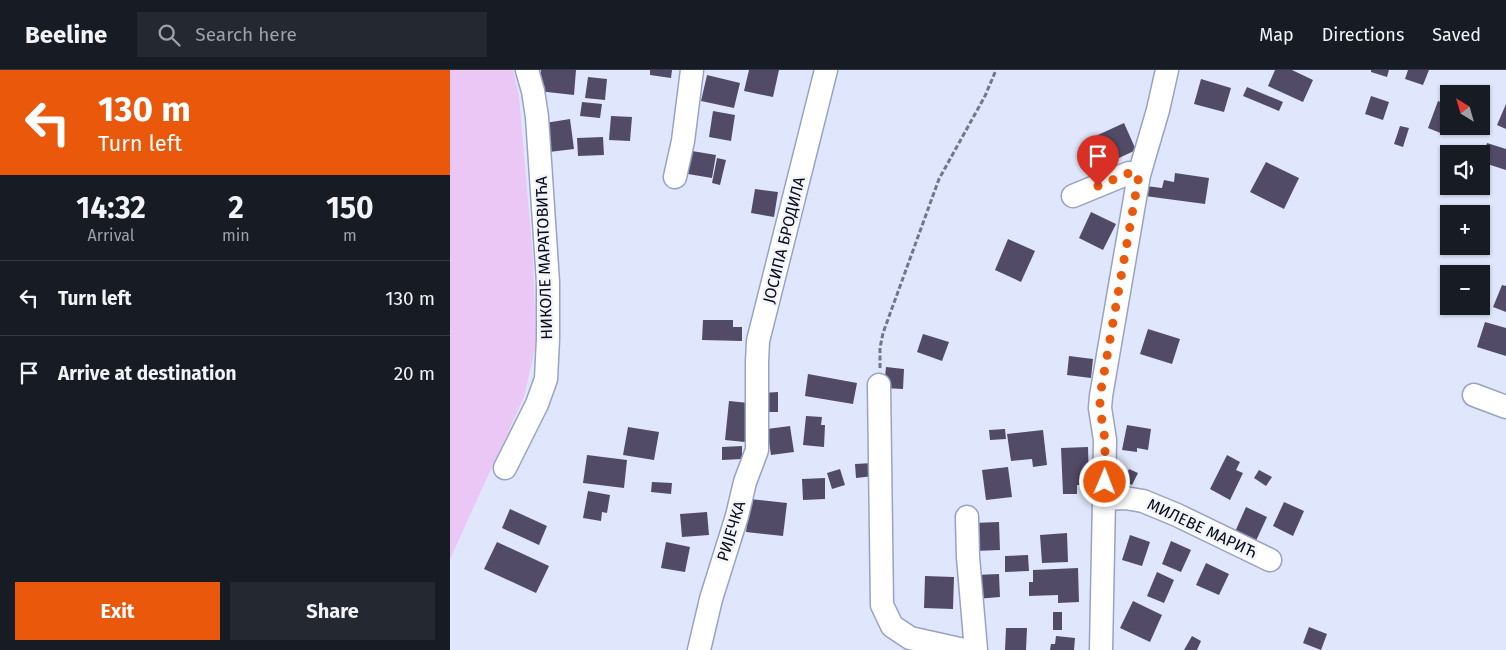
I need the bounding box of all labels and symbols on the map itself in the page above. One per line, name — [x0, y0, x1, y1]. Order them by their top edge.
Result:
north arrow — [1440, 85, 1490, 135]
pin — [1077, 135, 1119, 186]
street label: ЈОСИПА БРОДИЛА — [759, 174, 809, 305]
street label: НИКОЛЕ МАРАТОВИЋА — [532, 175, 556, 340]
position arrow — [1078, 455, 1130, 507]
street label: МИЛЕВЕ МАРИЋ — [1144, 494, 1260, 562]
street label: РИЈЕЧКА — [713, 498, 749, 563]

